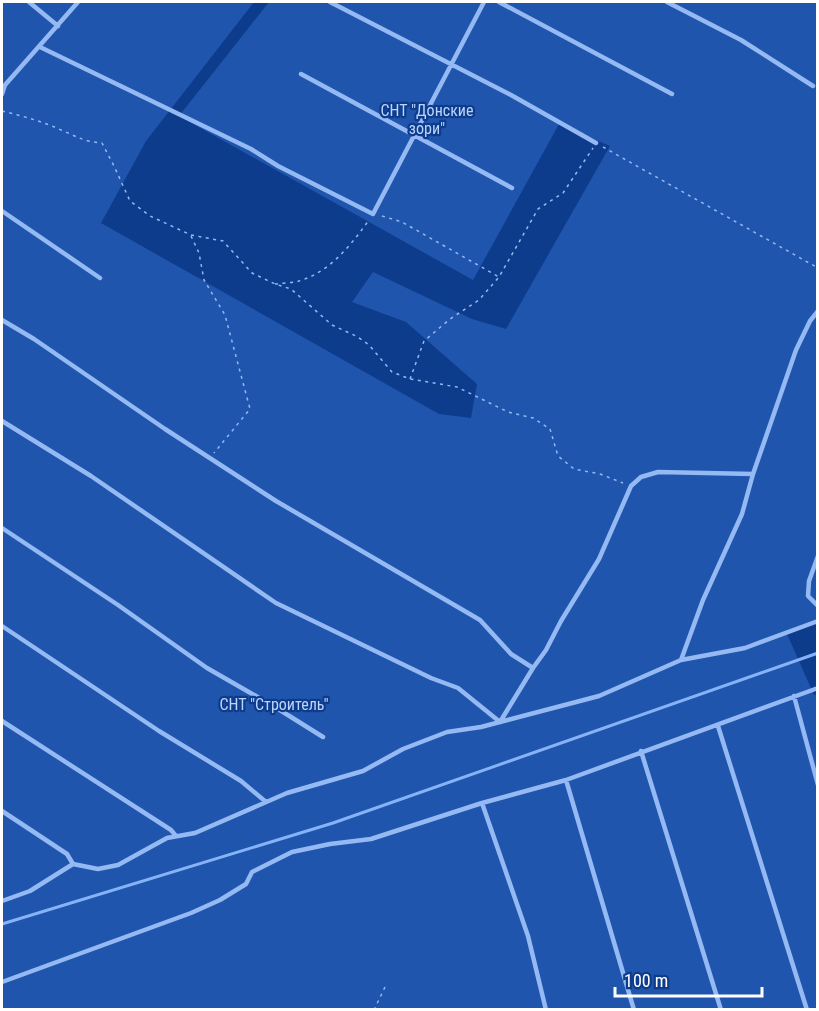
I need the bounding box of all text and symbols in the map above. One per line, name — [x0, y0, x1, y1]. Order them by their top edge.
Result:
park label: СНТ "Донские зори" — [380, 101, 474, 138]
park label: СНТ "Строитель" — [219, 695, 329, 714]
scale bar — [615, 960, 762, 998]
text: 100 m — [624, 970, 668, 991]

